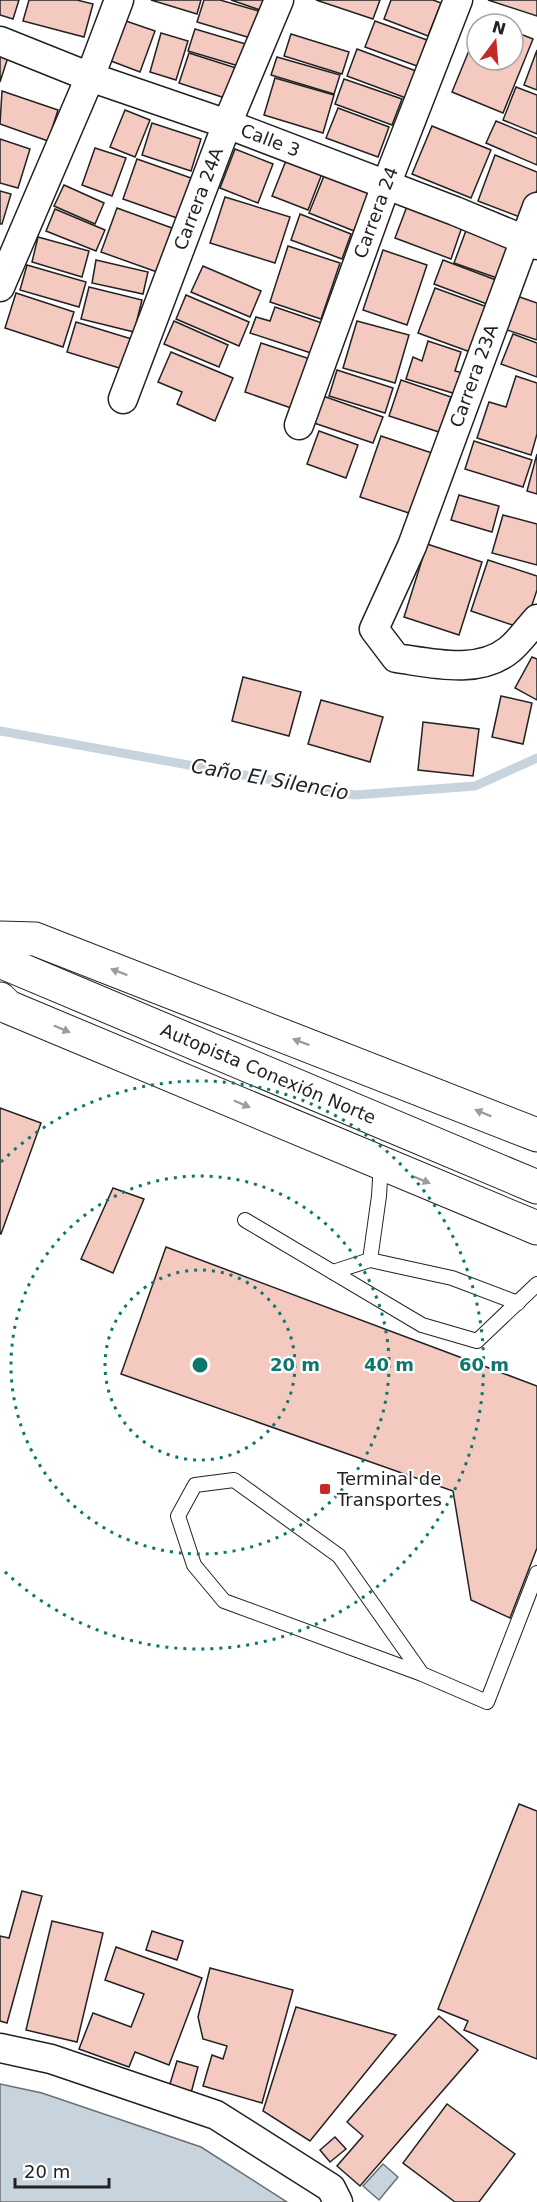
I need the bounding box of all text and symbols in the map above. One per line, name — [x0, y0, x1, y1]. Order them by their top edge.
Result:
north arrow — [465, 12, 525, 72]
text: N — [490, 17, 508, 39]
street label: Calle 3 — [238, 119, 303, 161]
street label: Carrera 24A — [169, 144, 227, 253]
street label: Carrera 24 — [349, 164, 402, 261]
street label: Carrera 23A — [445, 321, 502, 430]
water label: Caño El Silencio — [189, 753, 351, 805]
one-way arrow — [110, 966, 128, 976]
street label: Autopista Conexión Norte — [158, 1019, 379, 1128]
one-way arrow — [53, 1024, 71, 1034]
one-way arrow — [292, 1037, 310, 1046]
one-way arrow — [233, 1099, 251, 1109]
one-way arrow — [474, 1108, 492, 1117]
one-way arrow — [413, 1175, 431, 1185]
text: 20 m — [270, 1354, 320, 1375]
text: 40 m — [364, 1354, 414, 1375]
text: 60 m — [459, 1354, 509, 1375]
centre of rings — [190, 1355, 210, 1375]
place label: Terminal de Transportes — [336, 1468, 442, 1510]
marker: Terminal de Transportes — [318, 1482, 332, 1496]
scale bar — [15, 2151, 110, 2189]
text: 20 m — [24, 2161, 70, 2182]

